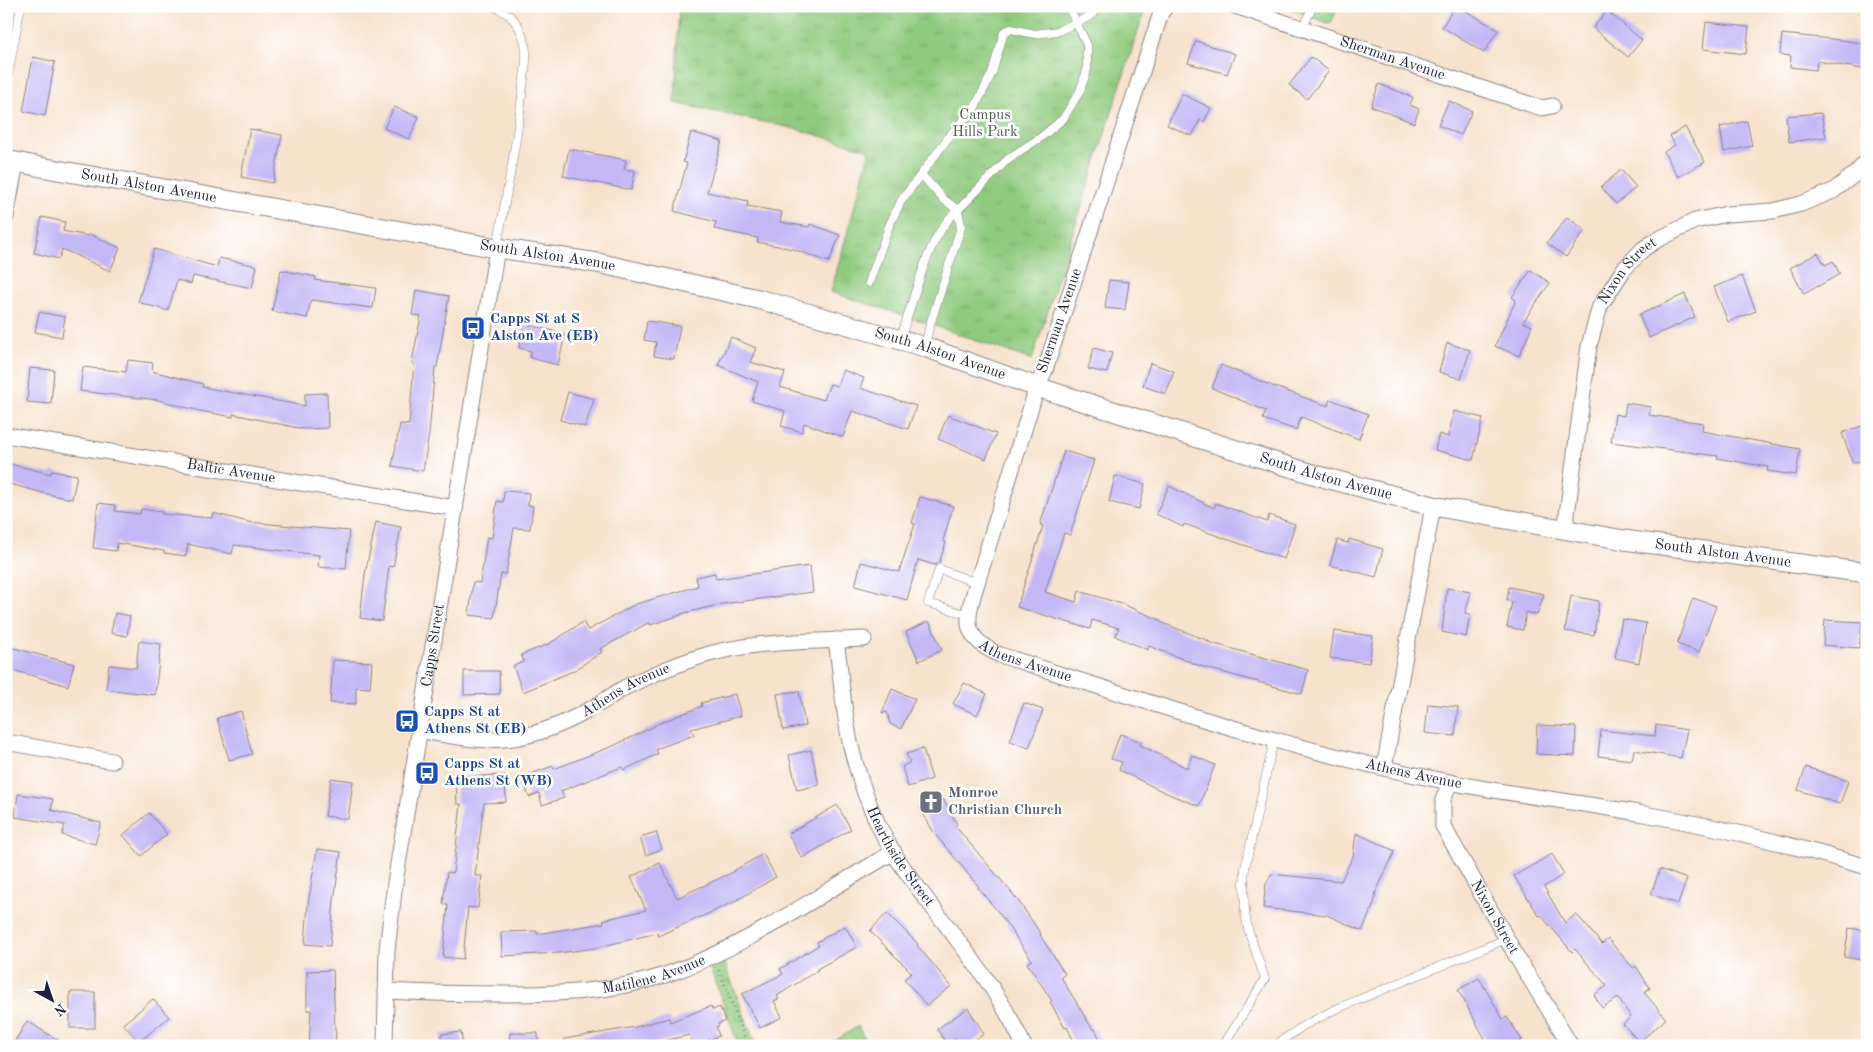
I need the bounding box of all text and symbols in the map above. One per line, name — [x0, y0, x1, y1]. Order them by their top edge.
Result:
street label: Sherman Avenue — [1338, 34, 1447, 83]
park label: Campus Hills Park — [952, 108, 1018, 140]
street label: South Alston Avenue — [80, 167, 218, 206]
street label: Nixon Street — [1596, 235, 1659, 307]
street label: South Alston Avenue — [479, 238, 617, 274]
street label: Sherman Avenue — [1035, 267, 1085, 375]
place label: Capps St at S Alston Ave (EB) — [490, 312, 598, 344]
bus stop icon: Capps St at S Alston Ave (EB) — [460, 315, 486, 341]
street label: South Alston Avenue — [873, 325, 1008, 383]
street label: South Alston Avenue — [1258, 450, 1394, 502]
street label: Baltic Avenue — [186, 457, 277, 486]
street label: South Alston Avenue — [1654, 537, 1792, 570]
street label: Capps Street — [419, 603, 447, 688]
street label: Athens Avenue — [975, 637, 1073, 685]
street label: Athens Avenue — [579, 661, 672, 720]
place label: Capps St at Athens St (EB) — [424, 705, 526, 737]
bus stop icon: Capps St at Athens St (EB) — [394, 708, 420, 734]
street label: Athens Avenue — [1364, 756, 1463, 792]
place label: Capps St at Athens St (WB) — [444, 757, 552, 789]
bus stop icon: Capps St at Athens St (WB) — [414, 760, 440, 786]
place label: Monroe Christian Church — [948, 786, 1062, 818]
church icon: Monroe Christian Church — [918, 789, 944, 815]
street label: Hearthside Street — [864, 804, 937, 909]
street label: Nixon Street — [1468, 878, 1521, 957]
street label: Matilene Avenue — [601, 952, 708, 997]
north arrow — [28, 974, 78, 1024]
text: N — [51, 1000, 68, 1018]

